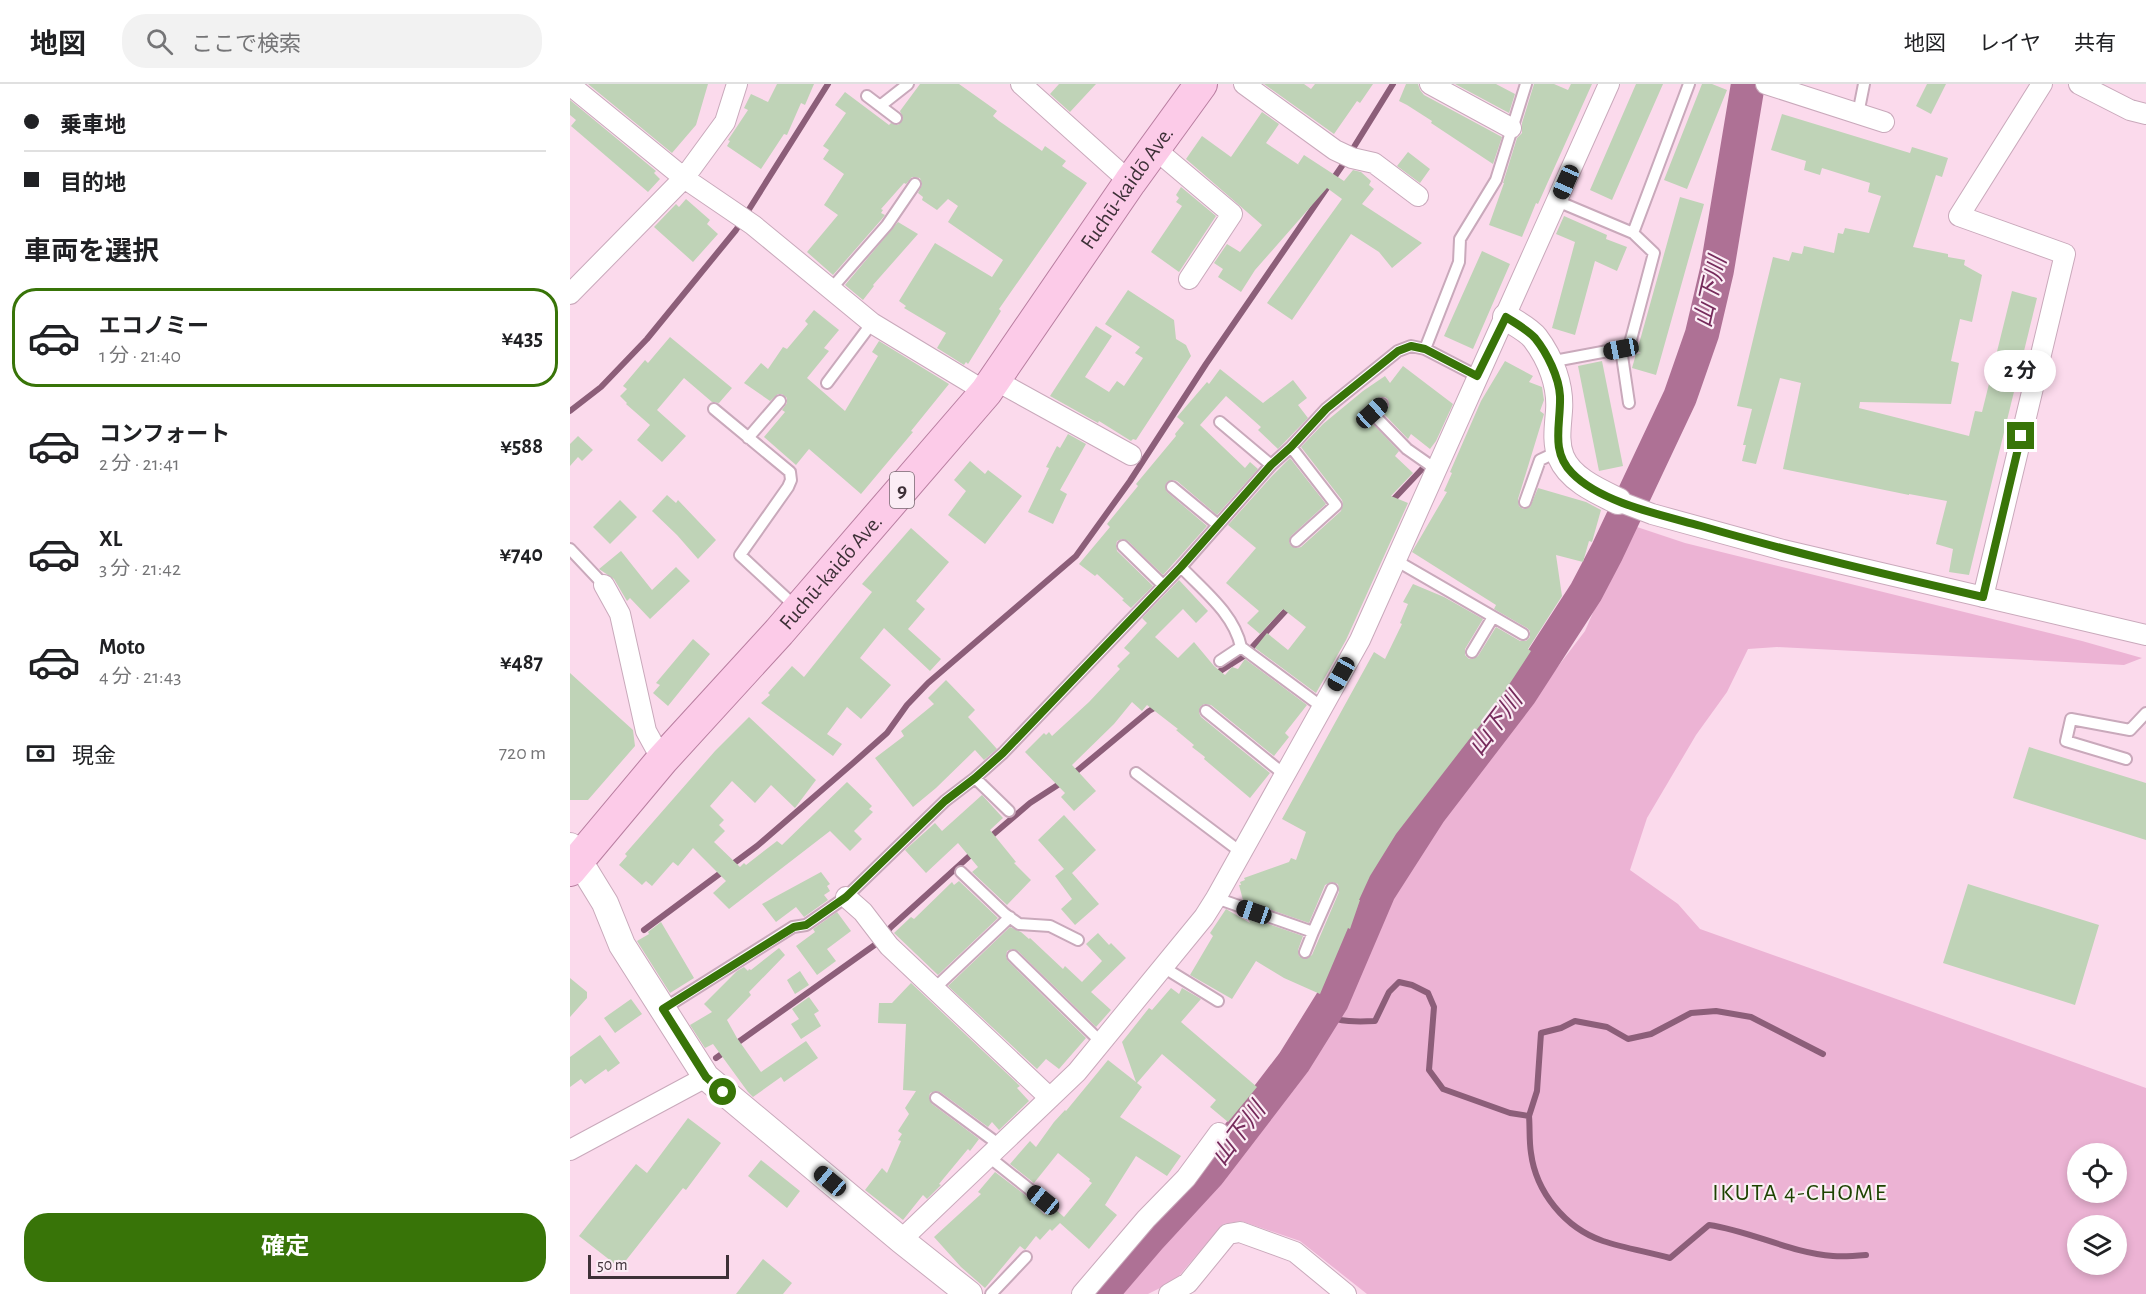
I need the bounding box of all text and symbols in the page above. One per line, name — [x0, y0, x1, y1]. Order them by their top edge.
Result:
search box — [122, 14, 542, 68]
icon: search — [143, 25, 176, 58]
text: 地図 — [30, 31, 86, 59]
text: ここで検索 — [191, 33, 301, 55]
text: 地図 — [1904, 33, 1946, 54]
text: レイヤ — [1979, 33, 2041, 54]
text: 共有 — [2074, 33, 2116, 54]
text: 乗車地 — [60, 114, 126, 136]
street label: Fuchū-kaidō Ave. — [1076, 122, 1178, 253]
car — [1550, 162, 1582, 202]
text: 目的地 — [60, 172, 126, 194]
text: 車両を選択 — [24, 238, 159, 265]
water label: 山下川 — [1690, 251, 1731, 330]
icon: car — [27, 311, 81, 365]
text: エコノミー — [99, 315, 209, 337]
text: ¥435 — [501, 327, 543, 349]
car — [1602, 337, 1640, 361]
text: 1 分 · 21:40 — [99, 346, 181, 366]
callout: 2 分 — [1985, 349, 2057, 391]
text: 2 分 — [2004, 361, 2036, 381]
car — [1353, 394, 1391, 432]
icon: car — [27, 419, 81, 473]
route end — [2007, 422, 2034, 449]
text: コンフォート — [99, 423, 230, 445]
text: ¥588 — [500, 435, 543, 457]
text: 2 分 · 21:41 — [99, 454, 180, 474]
road number: 9 — [890, 472, 914, 508]
street label: Fuchū-kaidō Ave. — [775, 510, 886, 634]
icon: car — [27, 527, 81, 581]
text: XL — [99, 528, 122, 550]
text: ¥740 — [499, 543, 543, 565]
text: 3 分 · 21:42 — [99, 559, 181, 579]
icon: car — [27, 635, 81, 689]
text: Moto — [99, 636, 145, 658]
text: ¥487 — [500, 651, 543, 673]
car — [1324, 654, 1358, 694]
text: 4 分 · 21:43 — [99, 667, 182, 687]
water label: 山下川 — [1464, 685, 1529, 760]
icon: cash — [24, 737, 57, 770]
text: 720 m — [499, 743, 546, 763]
text: 現金 — [72, 745, 116, 767]
car — [1234, 898, 1274, 926]
route start — [709, 1078, 736, 1105]
water label: 山下川 — [1207, 1095, 1272, 1170]
map controls — [2067, 1143, 2127, 1275]
button: locate — [2067, 1143, 2127, 1203]
car — [810, 1163, 850, 1199]
district label: IKUTA 4-CHOME — [1712, 1181, 1888, 1205]
car — [1023, 1182, 1063, 1218]
button: 確定 — [24, 1213, 546, 1282]
button: layers — [2067, 1215, 2127, 1275]
scale bar — [588, 1252, 729, 1280]
text: 50 m — [597, 1257, 628, 1273]

